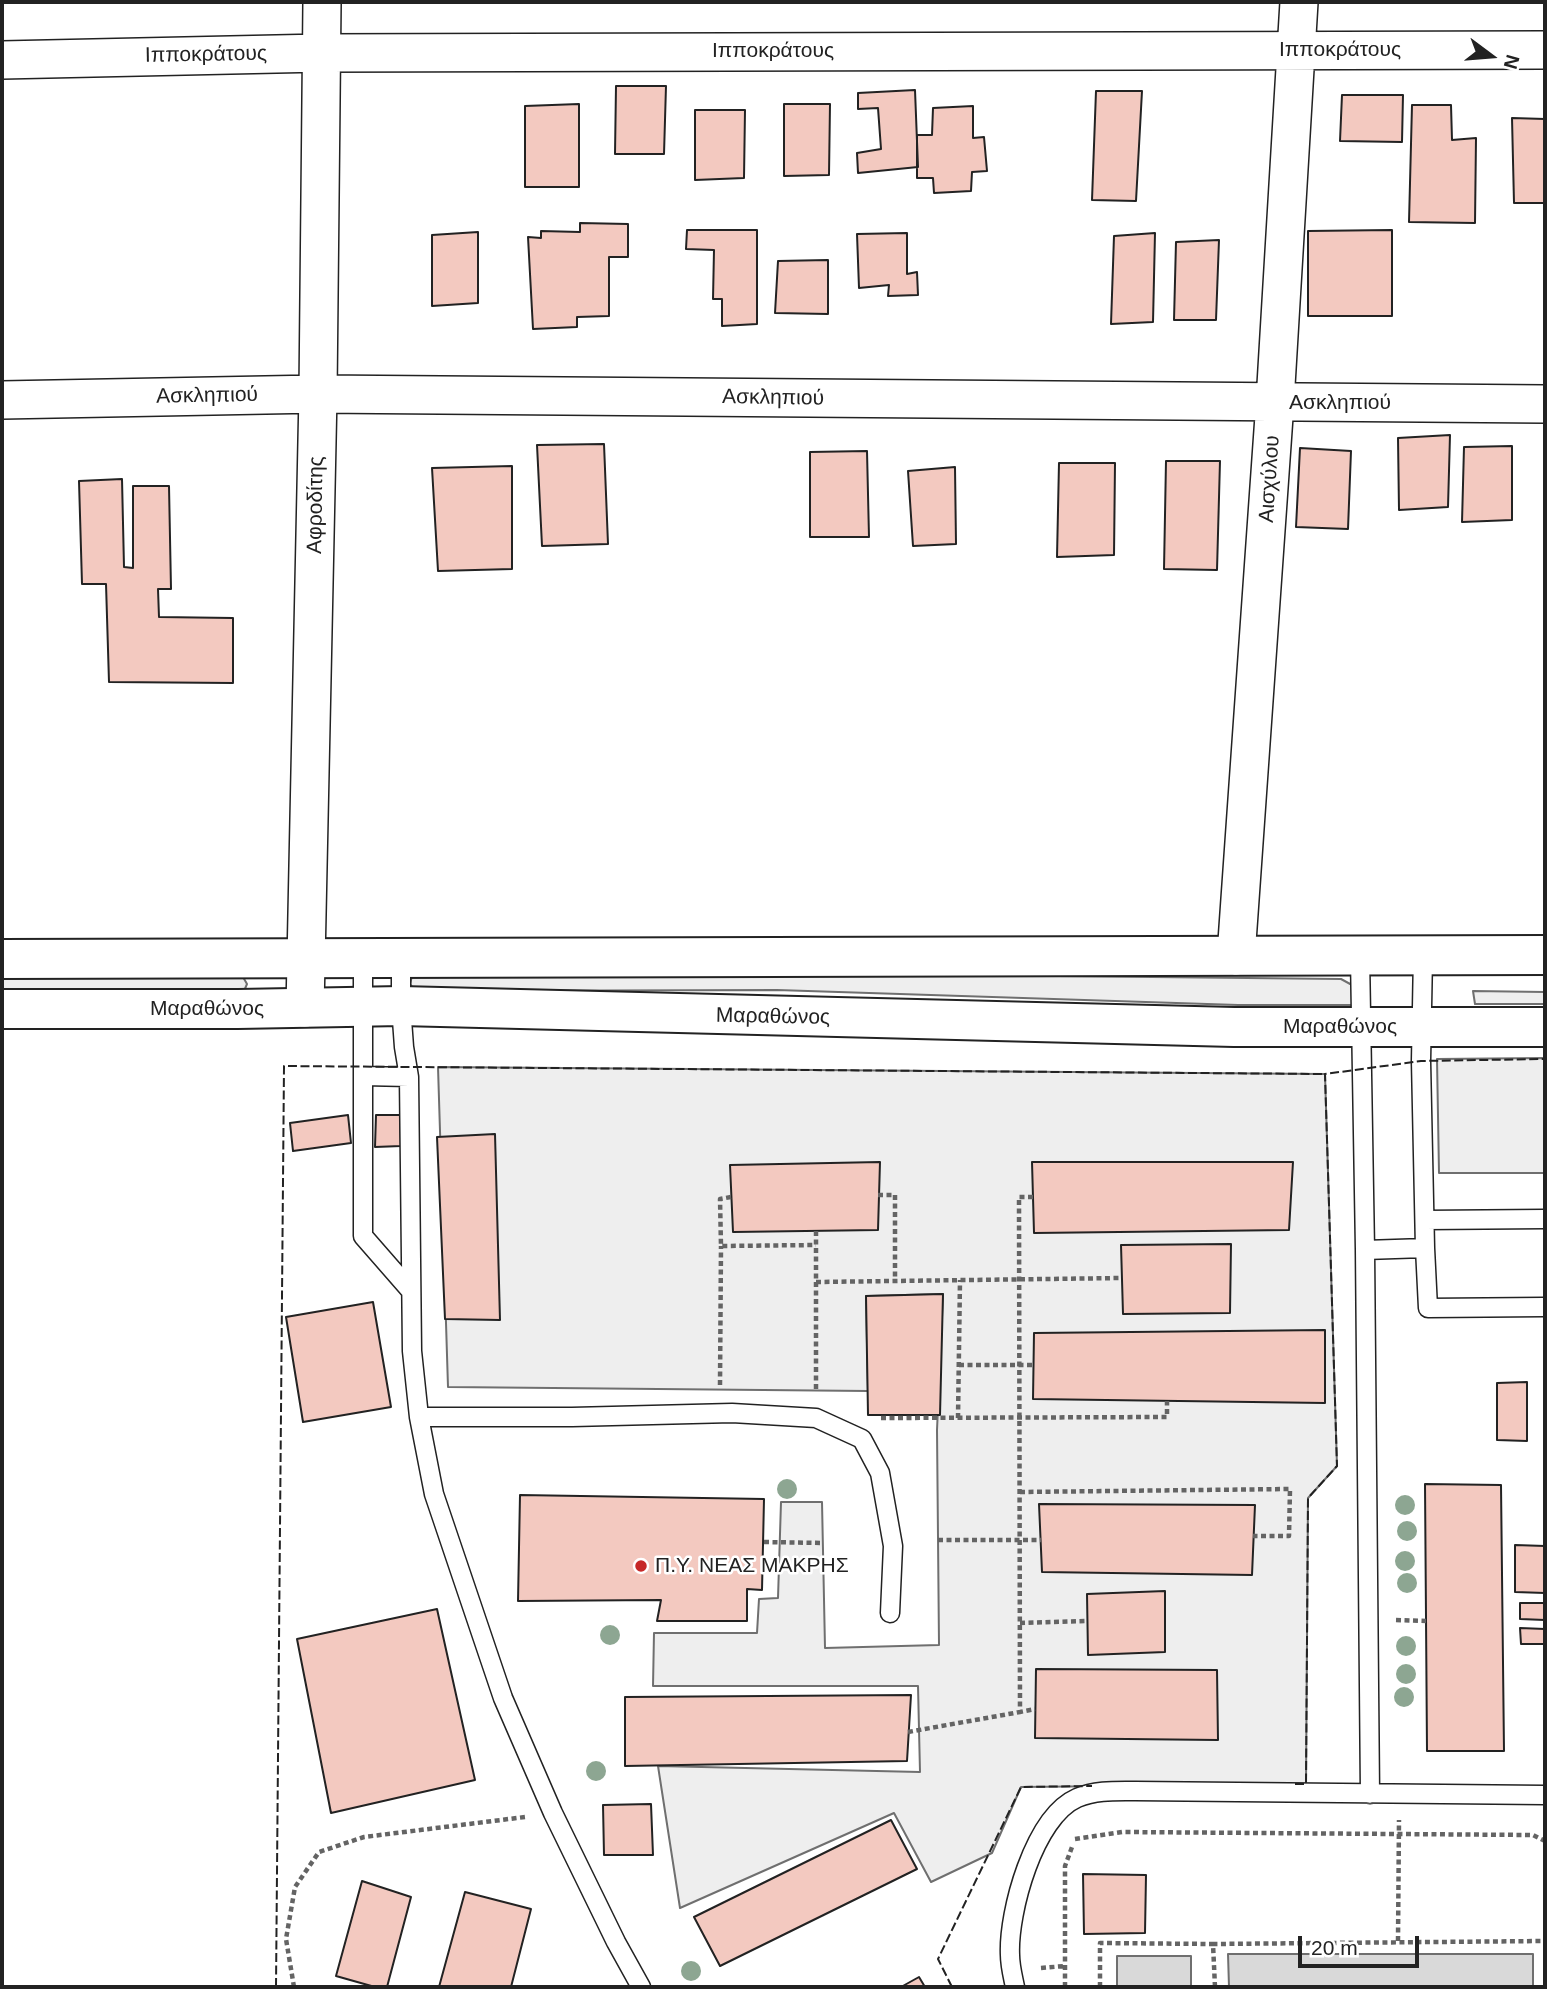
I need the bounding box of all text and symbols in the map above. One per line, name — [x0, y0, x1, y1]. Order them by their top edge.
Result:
north arrow — [1456, 21, 1526, 91]
street label: Ιπποκράτους — [1279, 37, 1401, 63]
street label: Ιπποκράτους — [712, 38, 834, 64]
street label: Ιπποκράτους — [145, 41, 267, 69]
text: N — [1500, 52, 1524, 71]
street label: Ασκληπιού — [156, 383, 258, 409]
street label: Ασκληπιού — [722, 385, 824, 411]
street label: Ασκληπιού — [1289, 390, 1391, 416]
street label: Αισχύλου — [1254, 434, 1286, 524]
street label: Αφροδίτης — [303, 456, 329, 554]
street label: Μαραθώνος — [150, 996, 264, 1022]
street label: Μαραθώνος — [716, 1003, 830, 1031]
street label: Μαραθώνος — [1283, 1014, 1397, 1040]
place label: Π.Υ. ΝΕΑΣ ΜΑΚΡΗΣ — [655, 1553, 849, 1579]
marker: Π.Υ. ΝΕΑΣ ΜΑΚΡΗΣ — [633, 1558, 649, 1574]
scale bar — [1302, 1923, 1423, 1967]
text: 20 m — [1311, 1936, 1358, 1959]

